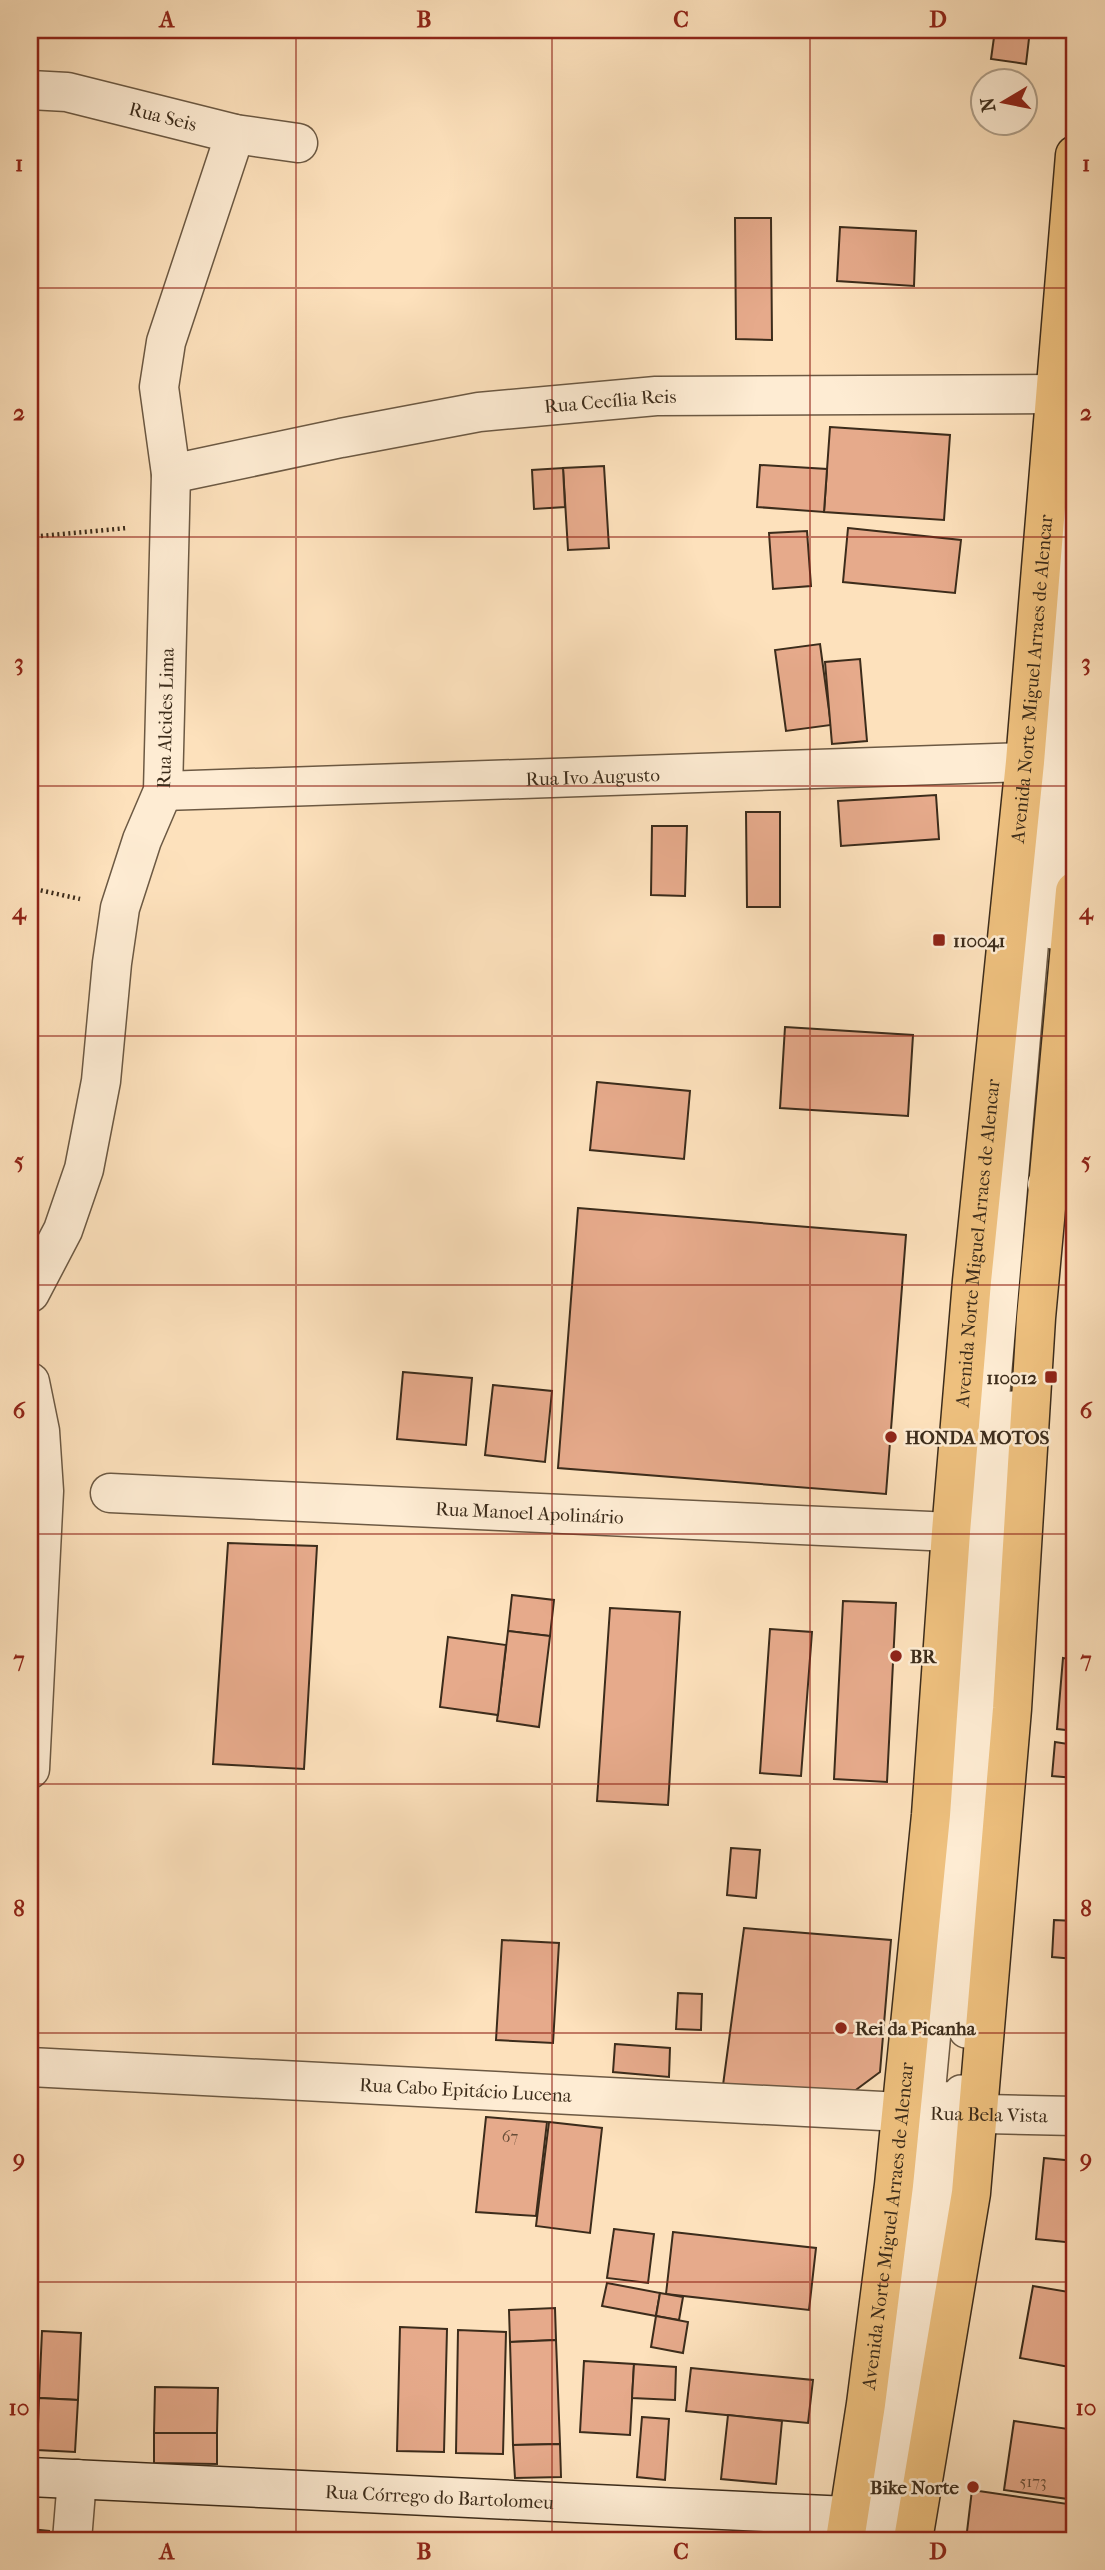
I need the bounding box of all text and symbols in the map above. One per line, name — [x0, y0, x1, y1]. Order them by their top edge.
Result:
text: A — [158, 6, 176, 33]
text: B — [417, 6, 432, 33]
text: C — [673, 6, 689, 33]
text: D — [929, 6, 947, 33]
north arrow — [968, 66, 1038, 136]
text: N — [976, 95, 1000, 114]
street label: Rua Seis — [127, 98, 199, 136]
text: 1 — [15, 150, 23, 177]
text: 1 — [1082, 150, 1090, 177]
street label: Rua Cecília Reis — [543, 386, 676, 418]
text: 2 — [13, 399, 25, 426]
text: 2 — [1080, 399, 1092, 426]
street label: Avenida Norte Miguel Arraes de Alencar — [1007, 513, 1057, 845]
street label: Rua Alcides Lima — [153, 647, 179, 789]
text: 3 — [14, 649, 24, 676]
text: 3 — [1081, 649, 1091, 676]
street label: Rua Ivo Augusto — [525, 764, 661, 791]
text: 4 — [11, 898, 27, 925]
text: 4 — [1078, 898, 1094, 925]
place label: 110041 — [953, 930, 1005, 952]
marker: 110041 — [931, 932, 947, 948]
street label: Avenida Norte Miguel Arraes de Alencar — [951, 1077, 1005, 1409]
text: 5 — [14, 1147, 24, 1174]
text: 5 — [1081, 1147, 1091, 1174]
place label: 110012 — [986, 1367, 1037, 1389]
marker: 110012 — [1043, 1369, 1059, 1385]
text: 6 — [13, 1397, 26, 1424]
text: 6 — [1080, 1397, 1093, 1424]
place label: HONDA MOTOS — [905, 1427, 1050, 1449]
marker: HONDA MOTOS — [883, 1429, 899, 1445]
street label: Rua Manoel Apolinário — [435, 1498, 625, 1529]
text: 7 — [12, 1646, 25, 1673]
place label: BR — [910, 1646, 937, 1668]
text: 7 — [1079, 1646, 1092, 1673]
marker: BR — [888, 1648, 904, 1664]
text: 8 — [13, 1895, 25, 1922]
text: 8 — [1080, 1895, 1092, 1922]
place label: Rei da Picanha — [855, 2018, 977, 2040]
marker: Rei da Picanha — [833, 2020, 849, 2036]
street label: Avenida Norte Miguel Arraes de Alencar — [858, 2060, 918, 2392]
street label: Rua Cabo Epitácio Lucena — [359, 2074, 572, 2107]
street label: Rua Bela Vista — [930, 2103, 1048, 2127]
house number: 67 — [502, 2127, 518, 2146]
text: 9 — [12, 2145, 25, 2172]
text: 9 — [1079, 2145, 1092, 2172]
text: 10 — [9, 2394, 29, 2421]
text: 10 — [1076, 2394, 1096, 2421]
house number: 5173 — [1020, 2472, 1046, 2491]
place label: Bike Norte — [870, 2477, 960, 2499]
marker: Bike Norte — [965, 2479, 981, 2495]
street label: Rua Córrego do Bartolomeu — [325, 2481, 555, 2514]
text: A — [158, 2538, 176, 2565]
text: B — [417, 2538, 432, 2565]
text: C — [673, 2538, 689, 2565]
text: D — [929, 2538, 947, 2565]

